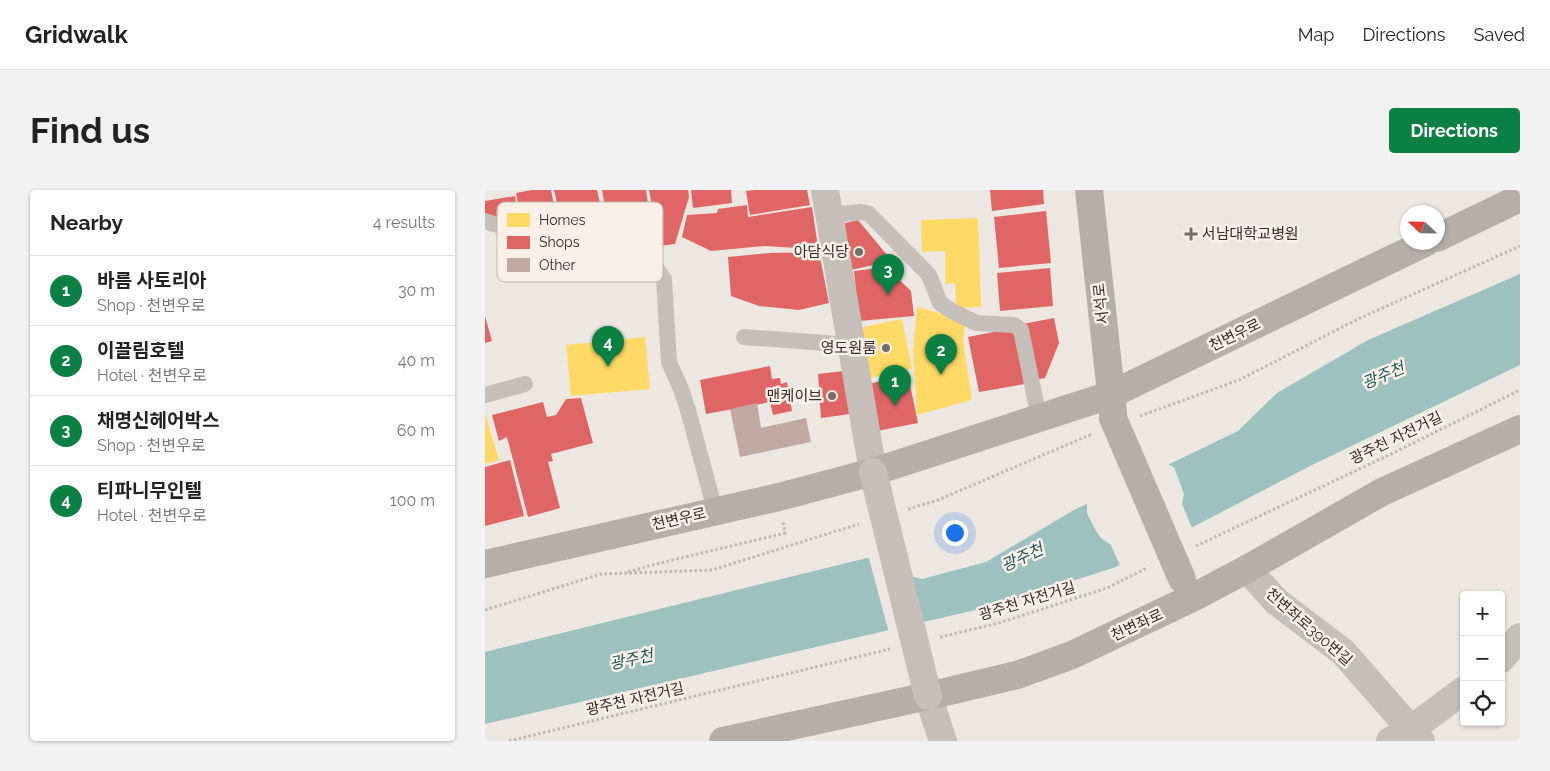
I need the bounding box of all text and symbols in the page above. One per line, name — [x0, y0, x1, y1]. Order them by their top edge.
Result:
text: Gridwalk — [25, 20, 128, 49]
text: Map — [1298, 24, 1334, 45]
text: Directions — [1362, 24, 1446, 45]
text: Saved — [1474, 24, 1525, 45]
button: Directions — [1389, 108, 1520, 153]
text: Find us — [30, 110, 150, 151]
legend — [497, 202, 663, 282]
north arrow — [1400, 205, 1445, 250]
text: Nearby — [50, 210, 123, 235]
text: Homes — [539, 212, 586, 228]
text: 4 results — [373, 213, 435, 232]
place label: 서남대학교병원 — [1202, 225, 1299, 243]
marker: 서남대학교병원 — [1184, 227, 1198, 241]
text: Shops — [539, 234, 580, 250]
place label: 아담식당 — [794, 243, 849, 261]
marker: 아담식당 — [853, 246, 865, 258]
pin: 3 — [872, 254, 904, 295]
text: Other — [539, 257, 576, 273]
text: 바름 사토리아 — [97, 269, 206, 291]
text: 1 — [62, 281, 70, 300]
text: 30 m — [398, 281, 435, 300]
street label: 서석로 — [1090, 282, 1112, 326]
text: Shop · 천변우로 — [97, 296, 206, 315]
street label: 천변우로 — [1206, 315, 1264, 355]
pin: 4 — [592, 326, 624, 367]
pin: 2 — [925, 334, 957, 375]
text: 이끌림호텔 — [97, 339, 184, 361]
place label: 영도원룸 — [821, 339, 876, 357]
marker: 영도원룸 — [880, 342, 892, 354]
text: 2 — [61, 351, 71, 370]
text: 40 m — [398, 351, 435, 370]
water label: 광주천 — [1359, 357, 1409, 393]
pin: 1 — [879, 365, 911, 406]
text: Hotel · 천변우로 — [97, 366, 207, 385]
place label: 맨케이브 — [767, 387, 822, 405]
marker: 맨케이브 — [826, 390, 838, 402]
street label: 광주천 자전거길 — [1347, 408, 1445, 468]
text: 채명신헤어박스 — [97, 409, 219, 431]
text: 3 — [62, 421, 70, 440]
text: 60 m — [397, 421, 435, 440]
text: Shop · 천변우로 — [97, 436, 206, 455]
text: 티파니무인텔 — [97, 479, 202, 501]
text: 4 — [61, 491, 71, 510]
text: 100 m — [390, 491, 435, 510]
street label: 천변우로 — [650, 504, 708, 534]
text: Hotel · 천변우로 — [97, 506, 207, 525]
your location — [942, 520, 968, 546]
water label: 광주천 — [998, 539, 1048, 575]
street label: 광주천 자전거길 — [976, 578, 1078, 624]
street label: 천변좌로390번길 — [1262, 585, 1356, 669]
map controls — [1460, 591, 1505, 726]
button: + — [1460, 591, 1505, 636]
street label: 천변좌로 — [1108, 605, 1166, 645]
button: − — [1460, 636, 1505, 681]
water label: 광주천 — [608, 645, 657, 673]
street label: 광주천 자전거길 — [584, 679, 686, 719]
button: locate — [1460, 681, 1505, 726]

